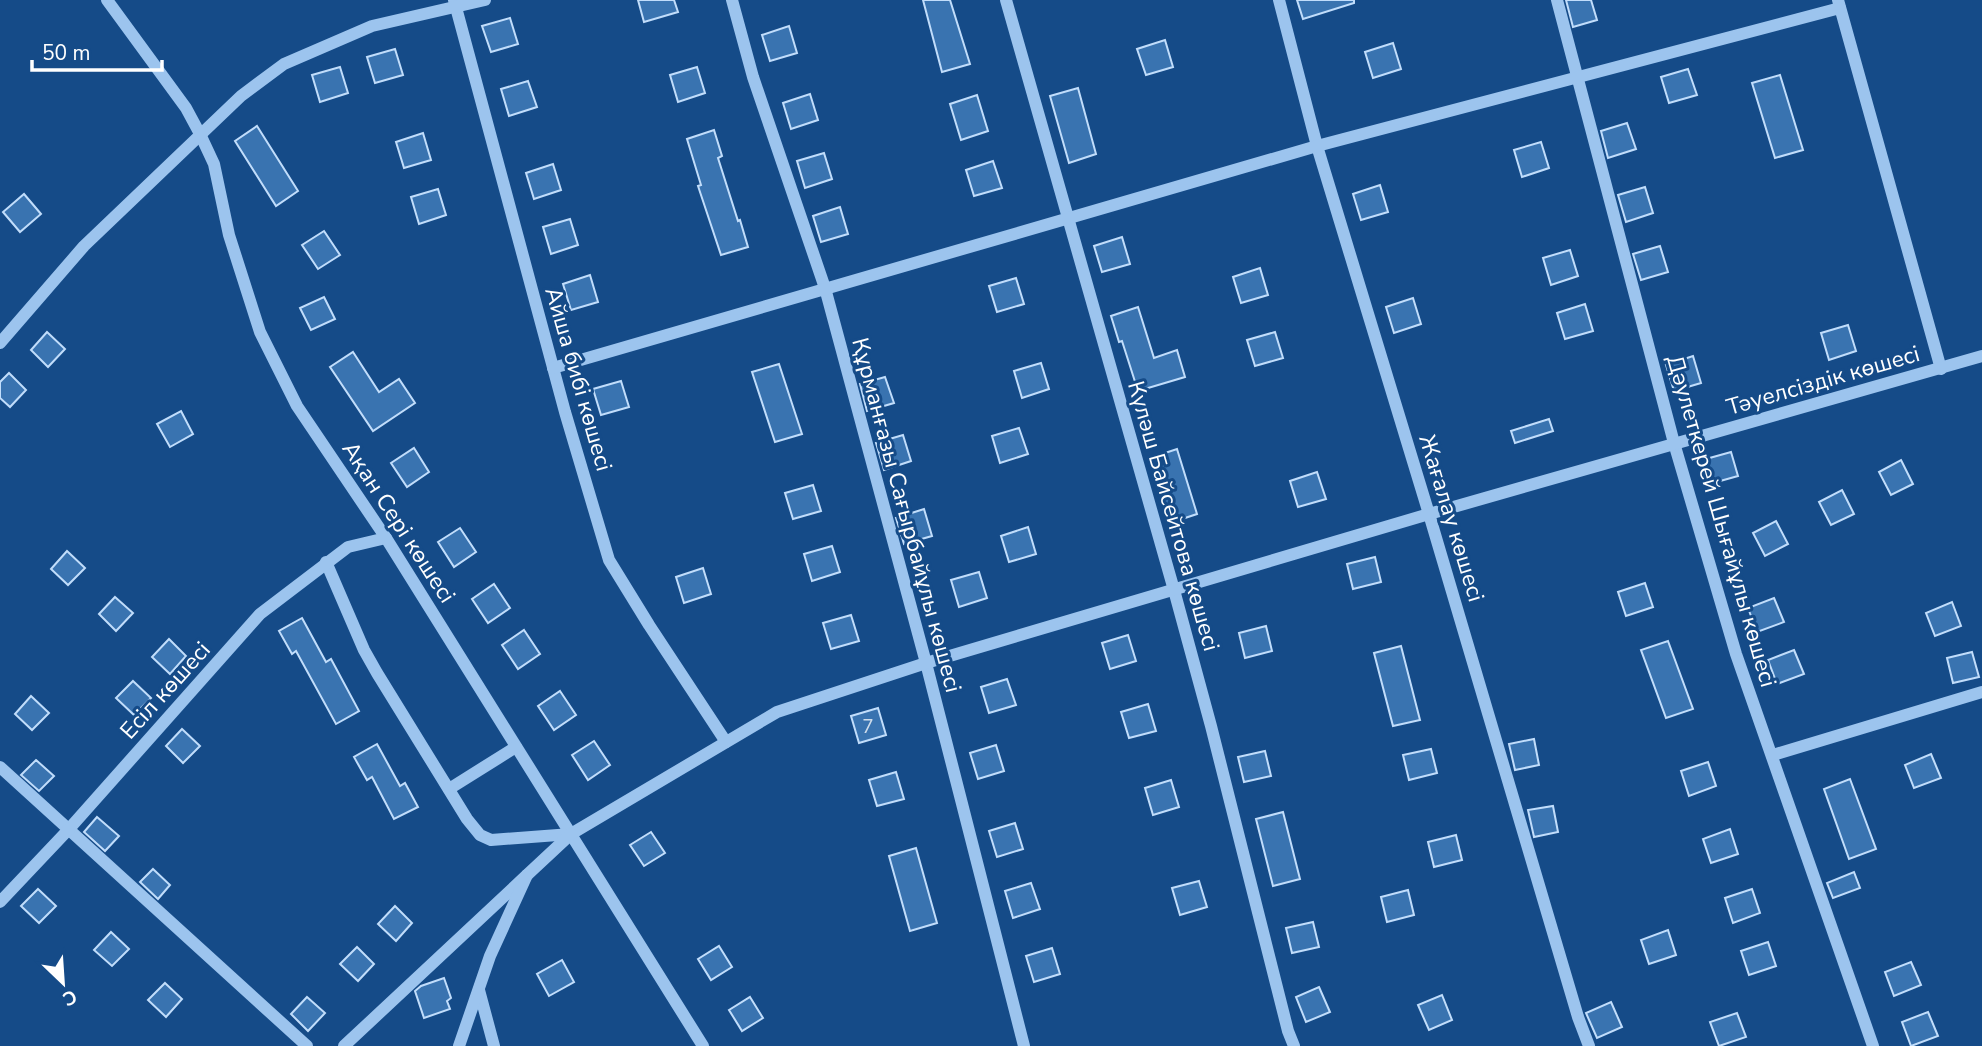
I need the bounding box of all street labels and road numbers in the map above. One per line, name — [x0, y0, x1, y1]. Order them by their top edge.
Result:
street label: Айша бибі көшесі — [537, 283, 620, 475]
street label: Құрманғазы Сағырбайұлы көшесі — [844, 334, 969, 696]
street label: Тәуелсіздік көшесі — [1723, 338, 1923, 423]
street label: Дәулеткерей Шығайұлы көшесі — [1659, 351, 1784, 691]
street label: Күләш Байсейтова көшесі — [1120, 377, 1227, 655]
street label: Жағалау көшесі — [1411, 431, 1492, 606]
street label: Ақан Сері көшесі — [335, 435, 462, 609]
street label: Есіл көшесі — [113, 635, 217, 746]

